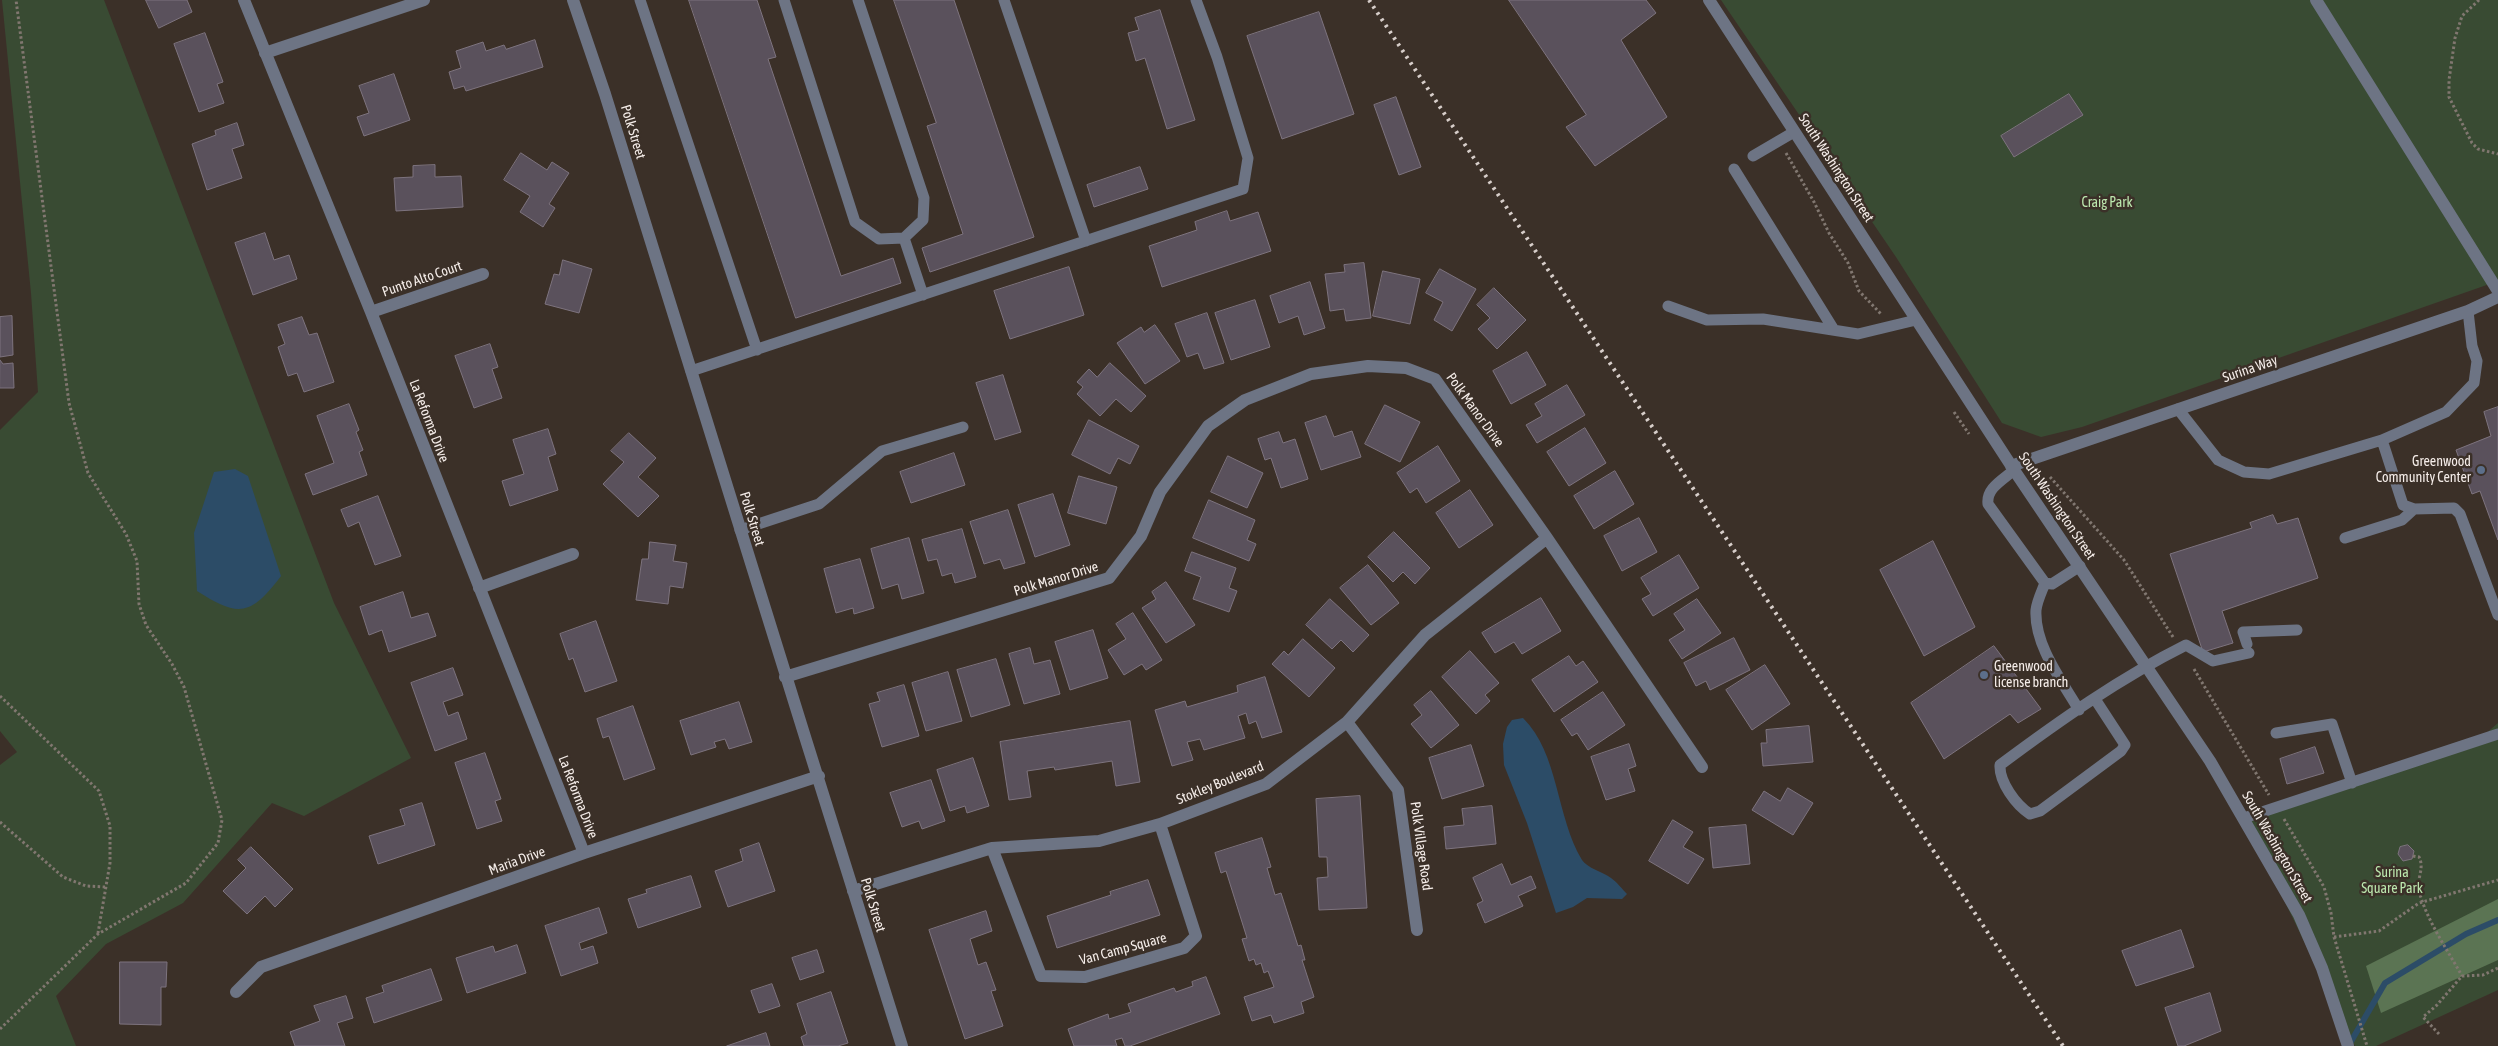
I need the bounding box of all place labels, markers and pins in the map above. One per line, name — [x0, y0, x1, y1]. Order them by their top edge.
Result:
place label: Greenwood Community Center — [2376, 454, 2471, 487]
marker: Greenwood Community Center — [2475, 464, 2487, 476]
place label: Greenwood license branch — [1994, 659, 2068, 692]
marker: Greenwood license branch — [1978, 669, 1990, 681]

